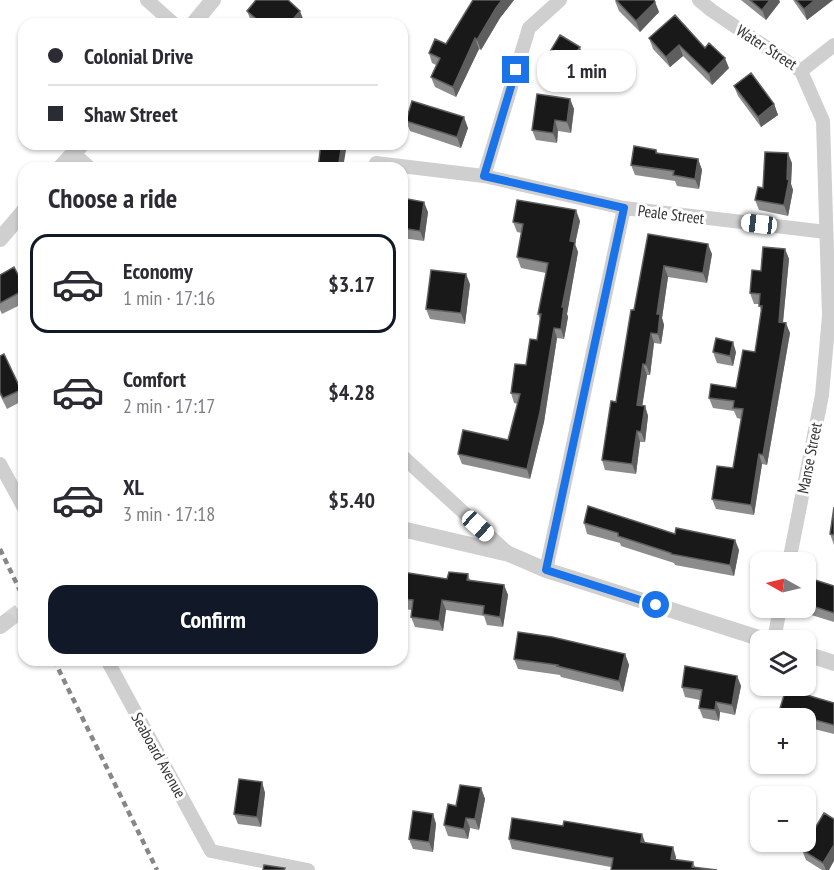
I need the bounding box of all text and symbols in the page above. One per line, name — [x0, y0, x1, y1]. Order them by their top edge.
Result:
street label: Water Street — [733, 20, 802, 74]
text: Colonial Drive — [84, 42, 193, 70]
callout: 1 min — [537, 49, 636, 91]
route end — [502, 56, 529, 83]
text: 1 min — [566, 58, 607, 84]
text: Shaw Street — [84, 100, 178, 128]
text: Choose a ride — [48, 181, 177, 215]
street label: Peale Street — [637, 200, 706, 228]
car — [740, 213, 778, 235]
icon: car — [51, 257, 105, 311]
text: Economy — [123, 257, 193, 285]
text: $3.17 — [328, 270, 375, 298]
text: 1 min · 17:16 — [123, 285, 215, 311]
icon: car — [51, 365, 105, 419]
text: Comfort — [123, 365, 186, 393]
text: $4.28 — [328, 378, 375, 406]
text: 2 min · 17:17 — [123, 393, 215, 419]
street label: Manse Street — [792, 420, 826, 495]
icon: car — [51, 473, 105, 527]
text: XL — [123, 473, 144, 501]
text: $5.40 — [328, 486, 375, 514]
text: 3 min · 17:18 — [123, 501, 215, 527]
car — [459, 507, 497, 545]
north arrow — [750, 552, 816, 618]
map controls — [750, 552, 816, 852]
button: Confirm — [48, 585, 378, 654]
route start — [642, 591, 669, 618]
button: layers — [750, 630, 816, 696]
button: + — [750, 708, 816, 774]
street label: Seaboard Avenue — [127, 709, 191, 801]
button: − — [750, 786, 816, 852]

